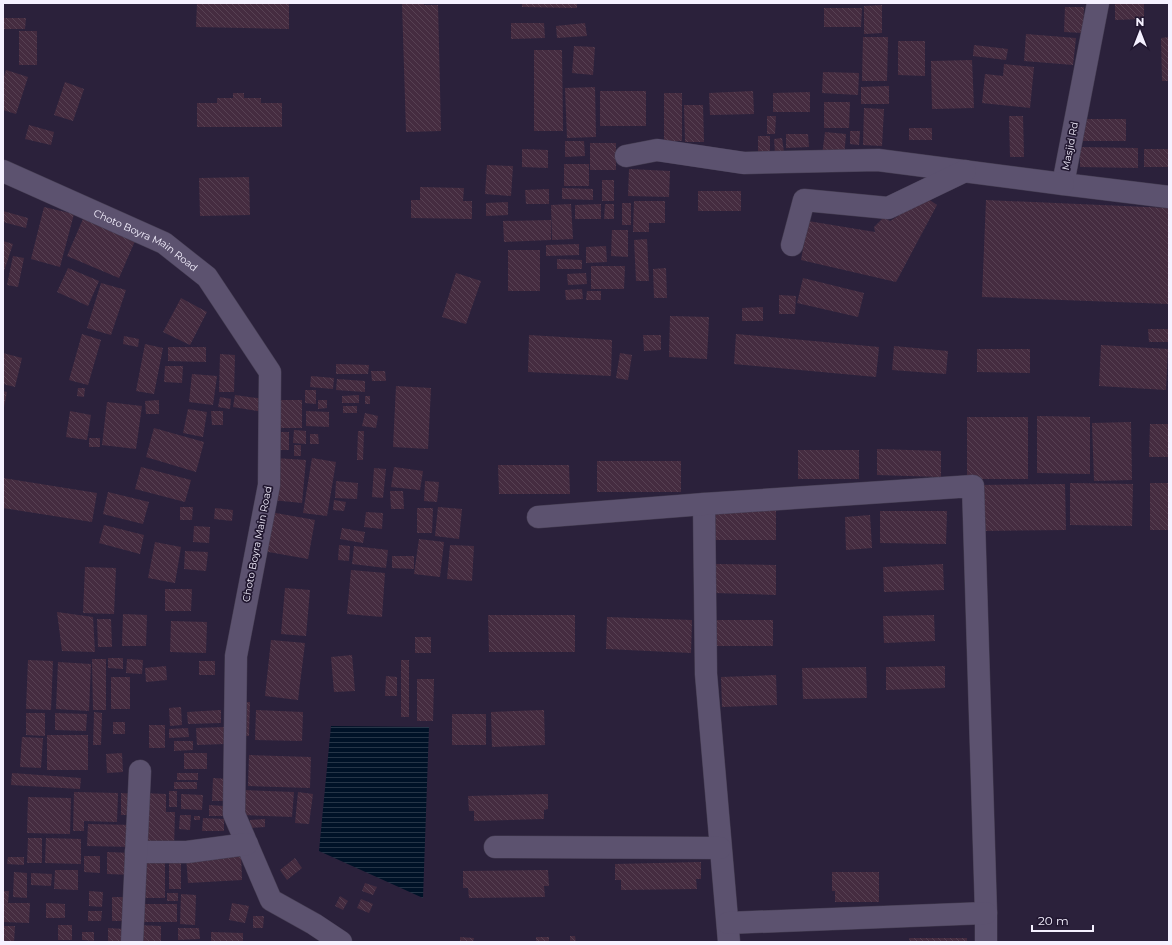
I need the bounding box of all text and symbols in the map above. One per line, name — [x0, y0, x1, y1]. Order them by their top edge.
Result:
north arrow — [1120, 12, 1160, 52]
text: N — [1136, 15, 1144, 29]
street label: Masjid Rd — [1059, 121, 1081, 171]
street label: Choto Boyra Main Road — [92, 206, 201, 274]
street label: Choto Boyra Main Road — [239, 485, 275, 603]
scale bar — [1032, 907, 1093, 933]
text: 20 m — [1038, 913, 1069, 928]

